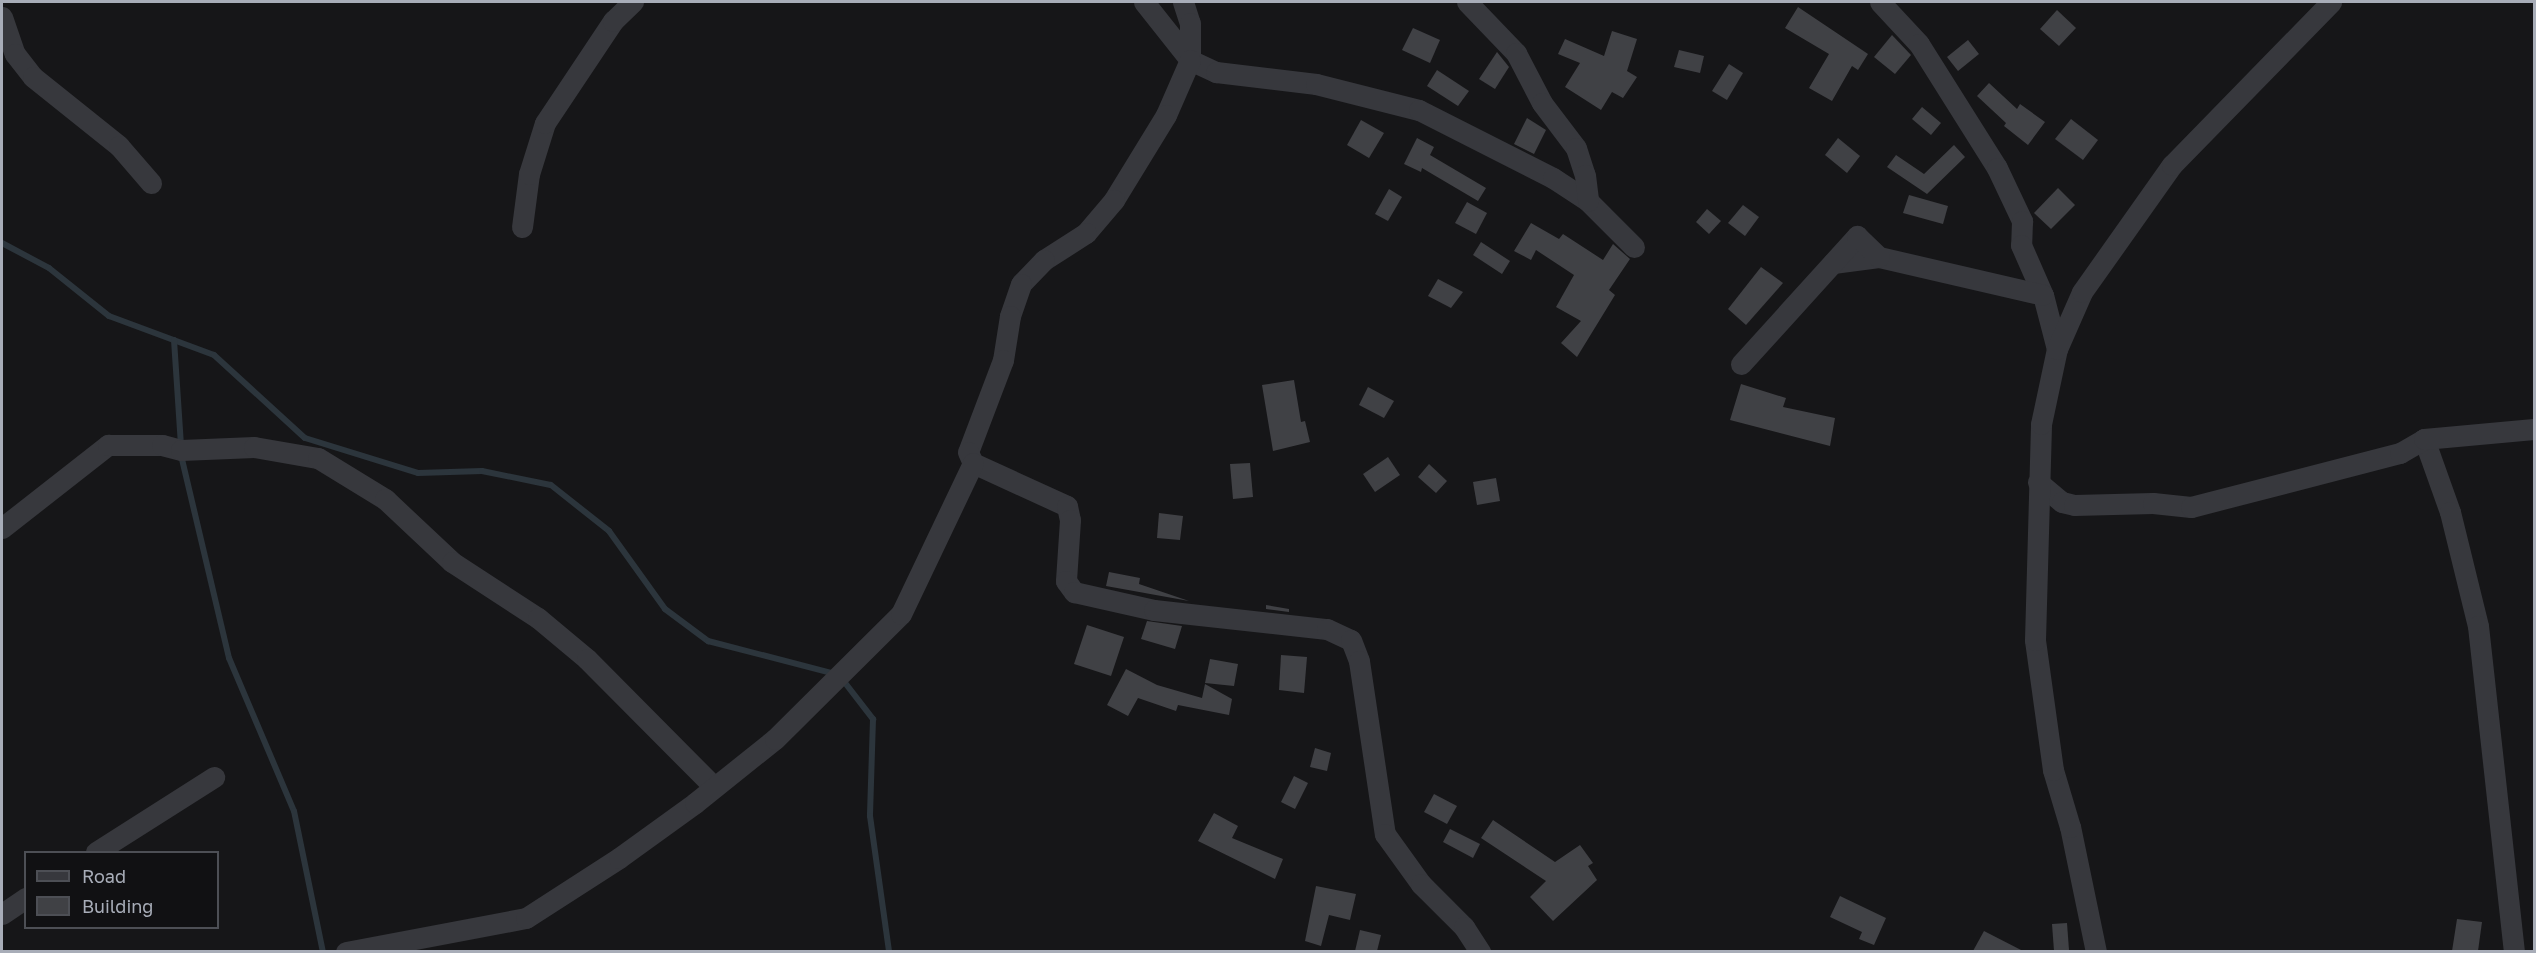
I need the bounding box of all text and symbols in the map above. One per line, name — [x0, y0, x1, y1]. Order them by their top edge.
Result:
legend — [24, 851, 219, 929]
text: Road — [82, 865, 126, 887]
text: Building — [82, 895, 153, 917]

